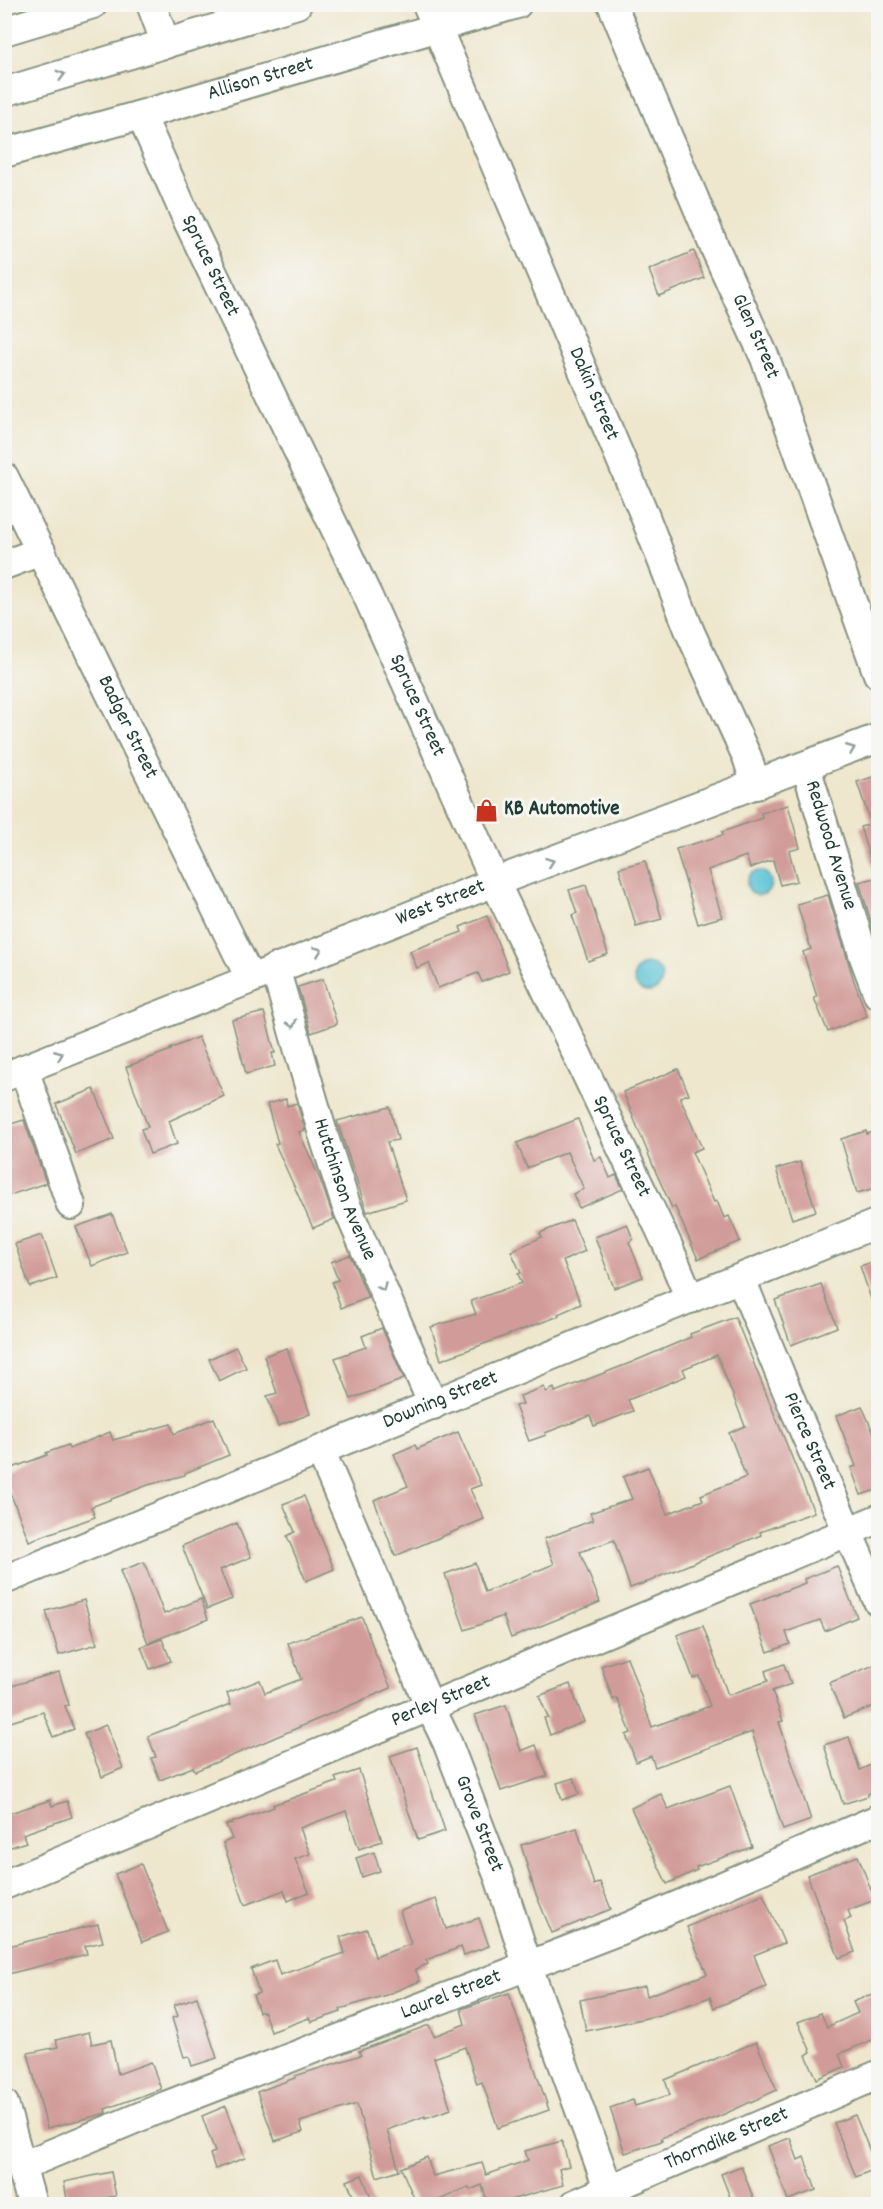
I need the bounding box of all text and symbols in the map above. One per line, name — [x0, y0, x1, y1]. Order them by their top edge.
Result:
street label: Allison Street — [204, 50, 318, 109]
one-way arrow — [55, 70, 65, 82]
street label: Spruce Street — [172, 210, 247, 322]
street label: Glen Street — [723, 289, 786, 384]
street label: Dakin Street — [560, 343, 626, 446]
street label: Spruce Street — [381, 650, 453, 762]
street label: Badger Street — [89, 671, 165, 784]
one-way arrow — [844, 744, 855, 756]
street label: Redwood Avenue — [796, 777, 864, 914]
place label: KB Automotive — [504, 795, 619, 825]
shop icon: KB Automotive — [473, 797, 499, 823]
one-way arrow — [544, 856, 555, 869]
street label: West Street — [392, 872, 490, 935]
one-way arrow — [311, 946, 322, 958]
one-way arrow — [285, 1018, 297, 1029]
one-way arrow — [52, 1050, 63, 1062]
street label: Spruce Street — [584, 1091, 658, 1203]
street label: Hutchinson Avenue — [304, 1115, 383, 1265]
one-way arrow — [375, 1281, 387, 1292]
street label: Downing Street — [378, 1364, 503, 1438]
street label: Pierce Street — [774, 1388, 843, 1495]
street label: Perley Street — [387, 1668, 496, 1736]
street label: Grove Street — [446, 1771, 511, 1877]
street label: Laurel Street — [397, 1962, 506, 2028]
street label: Thorndike Street — [660, 2100, 794, 2179]

